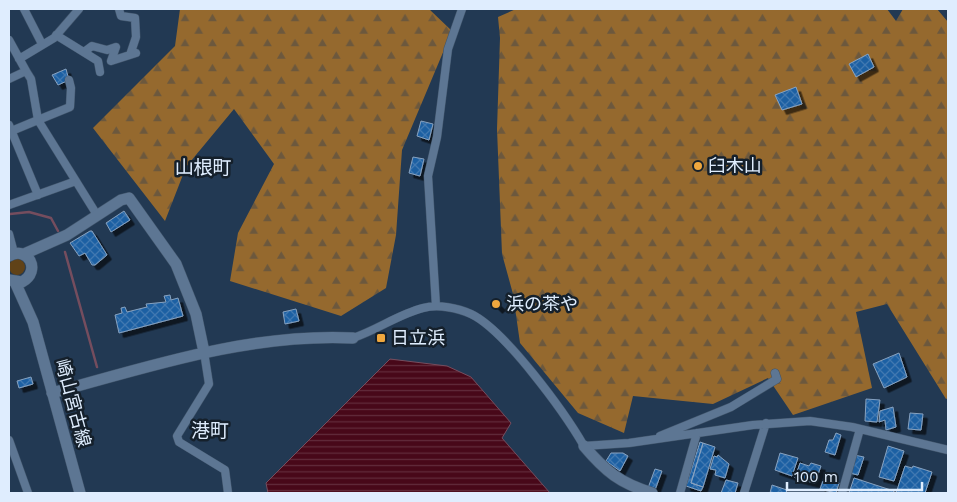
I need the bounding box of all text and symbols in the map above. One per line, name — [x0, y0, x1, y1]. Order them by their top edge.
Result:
place label: 臼木山 — [708, 155, 762, 176]
district label: 山根町 — [174, 156, 232, 179]
marker: 臼木山 — [692, 160, 704, 172]
place label: 浜の茶や — [506, 293, 578, 314]
marker: 浜の茶や — [490, 298, 502, 310]
place label: 日立浜 — [391, 327, 445, 348]
marker: 日立浜 — [375, 332, 387, 344]
street label: 崎山宮古線 — [52, 357, 95, 449]
district label: 港町 — [191, 419, 229, 442]
scale bar — [787, 460, 922, 492]
text: 100 m — [794, 468, 838, 486]

